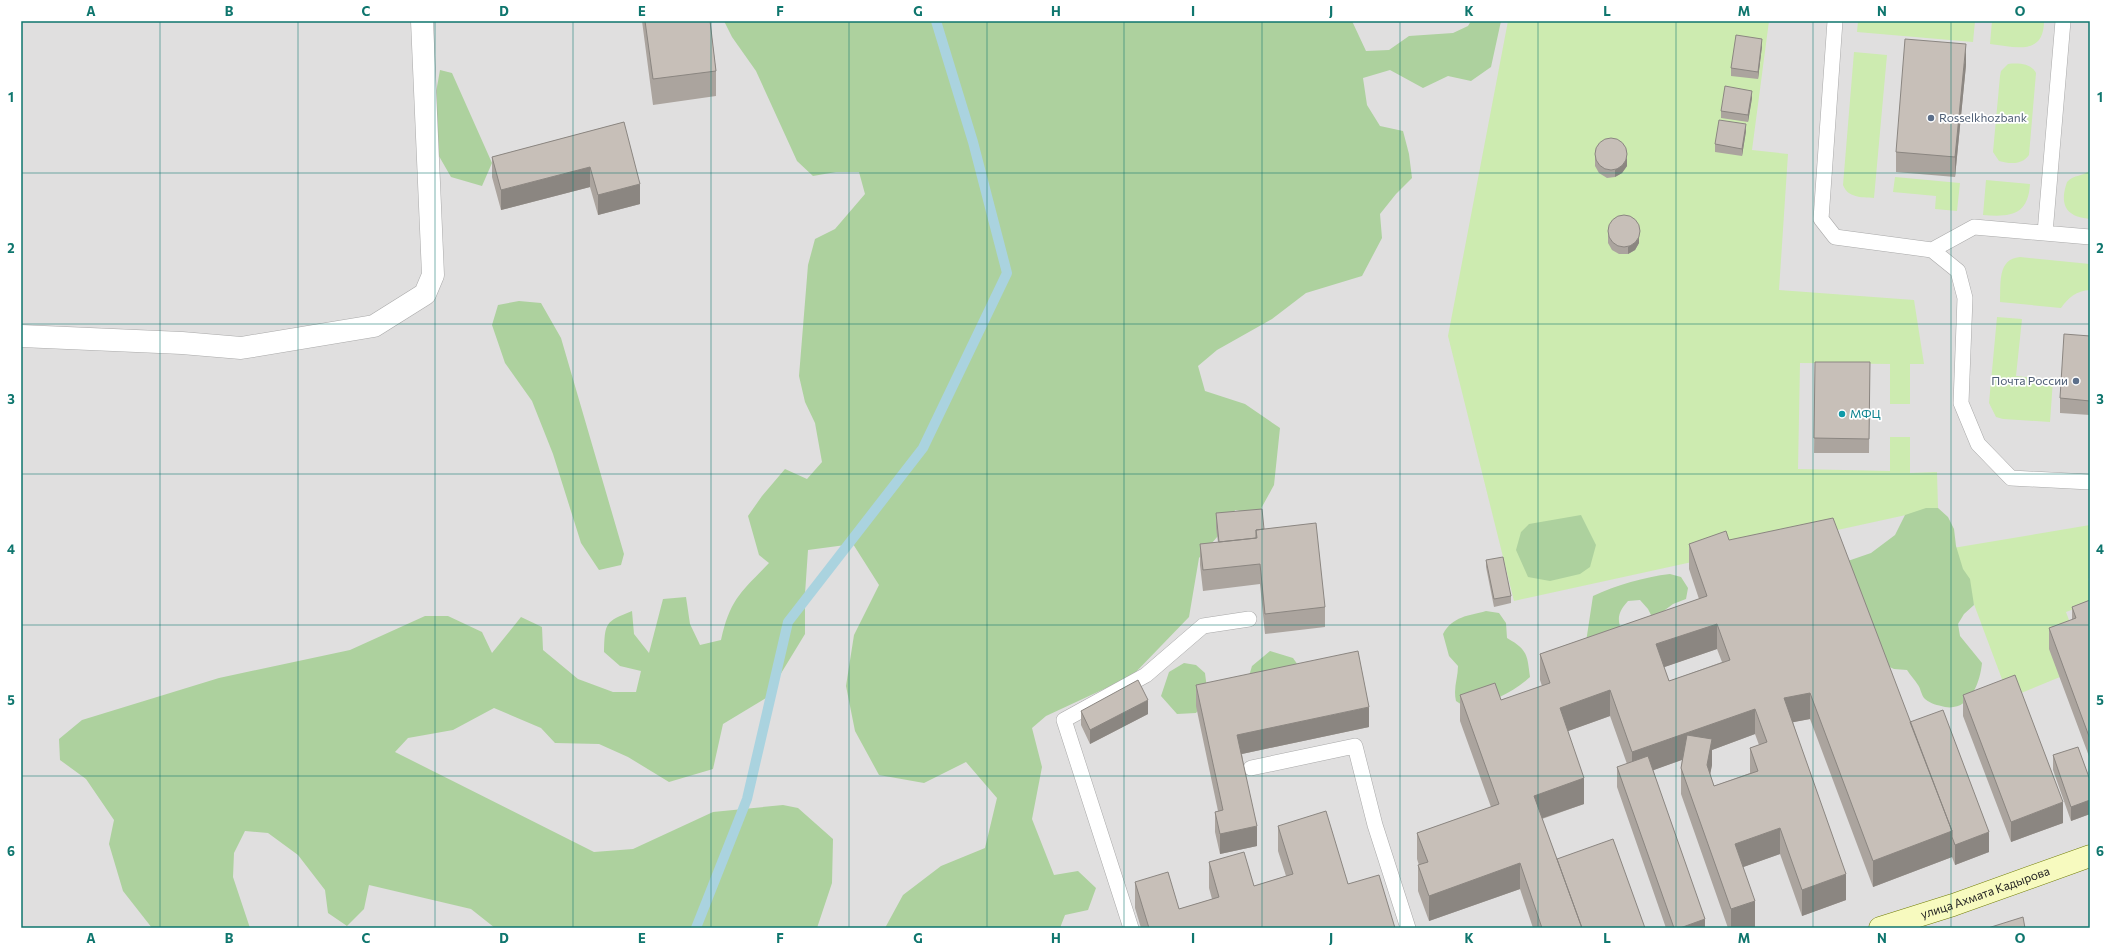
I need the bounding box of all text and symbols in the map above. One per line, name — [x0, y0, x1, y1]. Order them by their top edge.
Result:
text: A — [86, 3, 96, 19]
text: B — [225, 3, 234, 19]
text: C — [362, 3, 371, 19]
text: D — [499, 3, 509, 19]
text: E — [638, 3, 646, 19]
text: F — [776, 3, 784, 19]
text: G — [913, 3, 923, 19]
text: H — [1051, 3, 1061, 19]
text: I — [1191, 3, 1195, 19]
text: J — [1329, 3, 1333, 19]
text: K — [1464, 3, 1474, 19]
text: L — [1603, 3, 1611, 19]
text: M — [1738, 3, 1750, 19]
text: N — [1877, 3, 1887, 19]
text: O — [2015, 3, 2026, 19]
text: 1 — [8, 89, 14, 105]
text: 1 — [2097, 89, 2103, 105]
place label: Rosselkhozbank — [1939, 110, 2028, 124]
marker: Rosselkhozbank — [1926, 113, 1936, 123]
text: 2 — [7, 240, 15, 256]
text: 2 — [2096, 240, 2104, 256]
place label: Почта России — [1991, 373, 2068, 387]
marker: Почта России — [2071, 376, 2081, 386]
text: 3 — [7, 391, 15, 407]
text: 3 — [2096, 391, 2104, 407]
place label: МФЦ — [1850, 406, 1881, 420]
marker: МФЦ — [1837, 409, 1847, 419]
text: 4 — [7, 541, 15, 557]
text: 4 — [2096, 541, 2104, 557]
text: 5 — [7, 692, 15, 708]
text: 5 — [2096, 692, 2104, 708]
text: 6 — [7, 843, 15, 859]
text: 6 — [2096, 843, 2104, 859]
street label: улица Ахмата Кадырова — [1919, 863, 2051, 921]
text: A — [86, 930, 96, 946]
text: B — [225, 930, 234, 946]
text: C — [362, 930, 371, 946]
text: D — [499, 930, 509, 946]
text: E — [638, 930, 646, 946]
text: F — [776, 930, 784, 946]
text: G — [913, 930, 923, 946]
text: H — [1051, 930, 1061, 946]
text: I — [1191, 930, 1195, 946]
text: J — [1329, 930, 1333, 946]
text: K — [1464, 930, 1474, 946]
text: L — [1603, 930, 1611, 946]
text: M — [1738, 930, 1750, 946]
text: N — [1877, 930, 1887, 946]
text: O — [2015, 930, 2026, 946]

